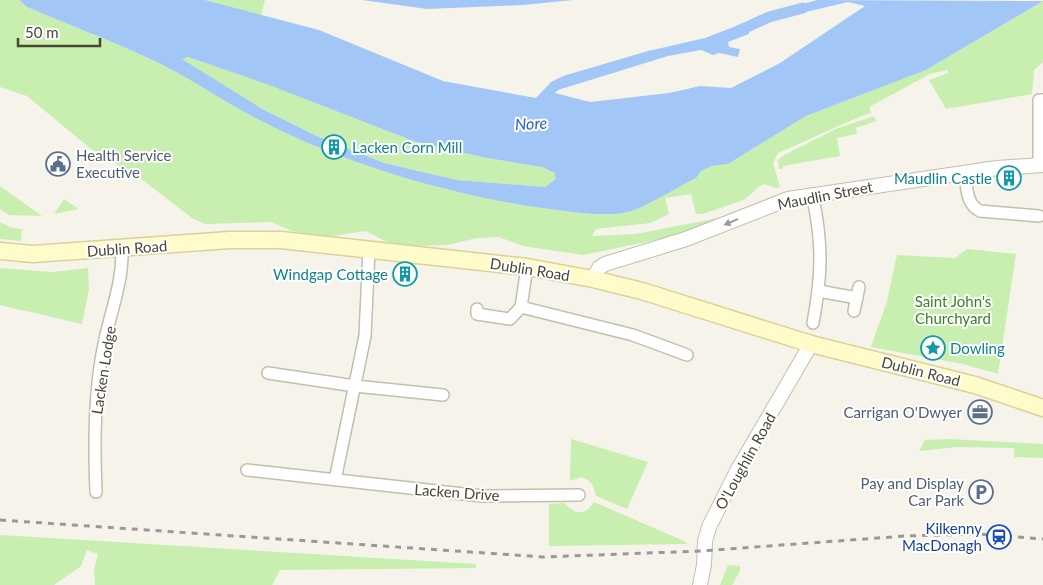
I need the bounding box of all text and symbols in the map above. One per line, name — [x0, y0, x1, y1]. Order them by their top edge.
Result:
scale bar — [18, 15, 100, 47]
text: 50 m — [25, 23, 59, 41]
water label: Nore — [514, 113, 548, 133]
building icon: Lacken Corn Mill — [321, 134, 347, 160]
place label: Lacken Corn Mill — [352, 138, 462, 156]
place label: Health Service Executive — [76, 146, 172, 181]
public building icon: Health Service Executive — [45, 151, 71, 177]
building icon: Maudlin Castle — [996, 165, 1022, 191]
place label: Maudlin Castle — [894, 169, 992, 187]
street label: Maudlin Street — [776, 177, 875, 213]
one-way arrow — [724, 218, 738, 226]
street label: Dublin Road — [86, 236, 168, 260]
street label: Dublin Road — [489, 254, 571, 284]
building icon: Windgap Cottage — [392, 261, 418, 287]
place label: Windgap Cottage — [273, 265, 388, 283]
park label: Saint John's Churchyard — [915, 292, 991, 327]
street label: Lacken Lodge — [87, 324, 119, 416]
place icon: Dowling — [920, 335, 946, 361]
place label: Dowling — [950, 339, 1005, 357]
street label: Dublin Road — [880, 353, 962, 389]
office icon: Carrigan O'Dwyer — [967, 399, 993, 425]
place label: Carrigan O'Dwyer — [843, 403, 963, 421]
street label: O'Loughlin Road — [711, 409, 779, 513]
place label: Pay and Display Car Park — [860, 474, 964, 509]
parking icon: Pay and Display Car Park — [968, 479, 994, 505]
street label: Lacken Drive — [414, 480, 500, 504]
place label: Kilkenny MacDonagh — [902, 519, 982, 554]
station icon: Kilkenny MacDonagh — [986, 524, 1012, 550]

